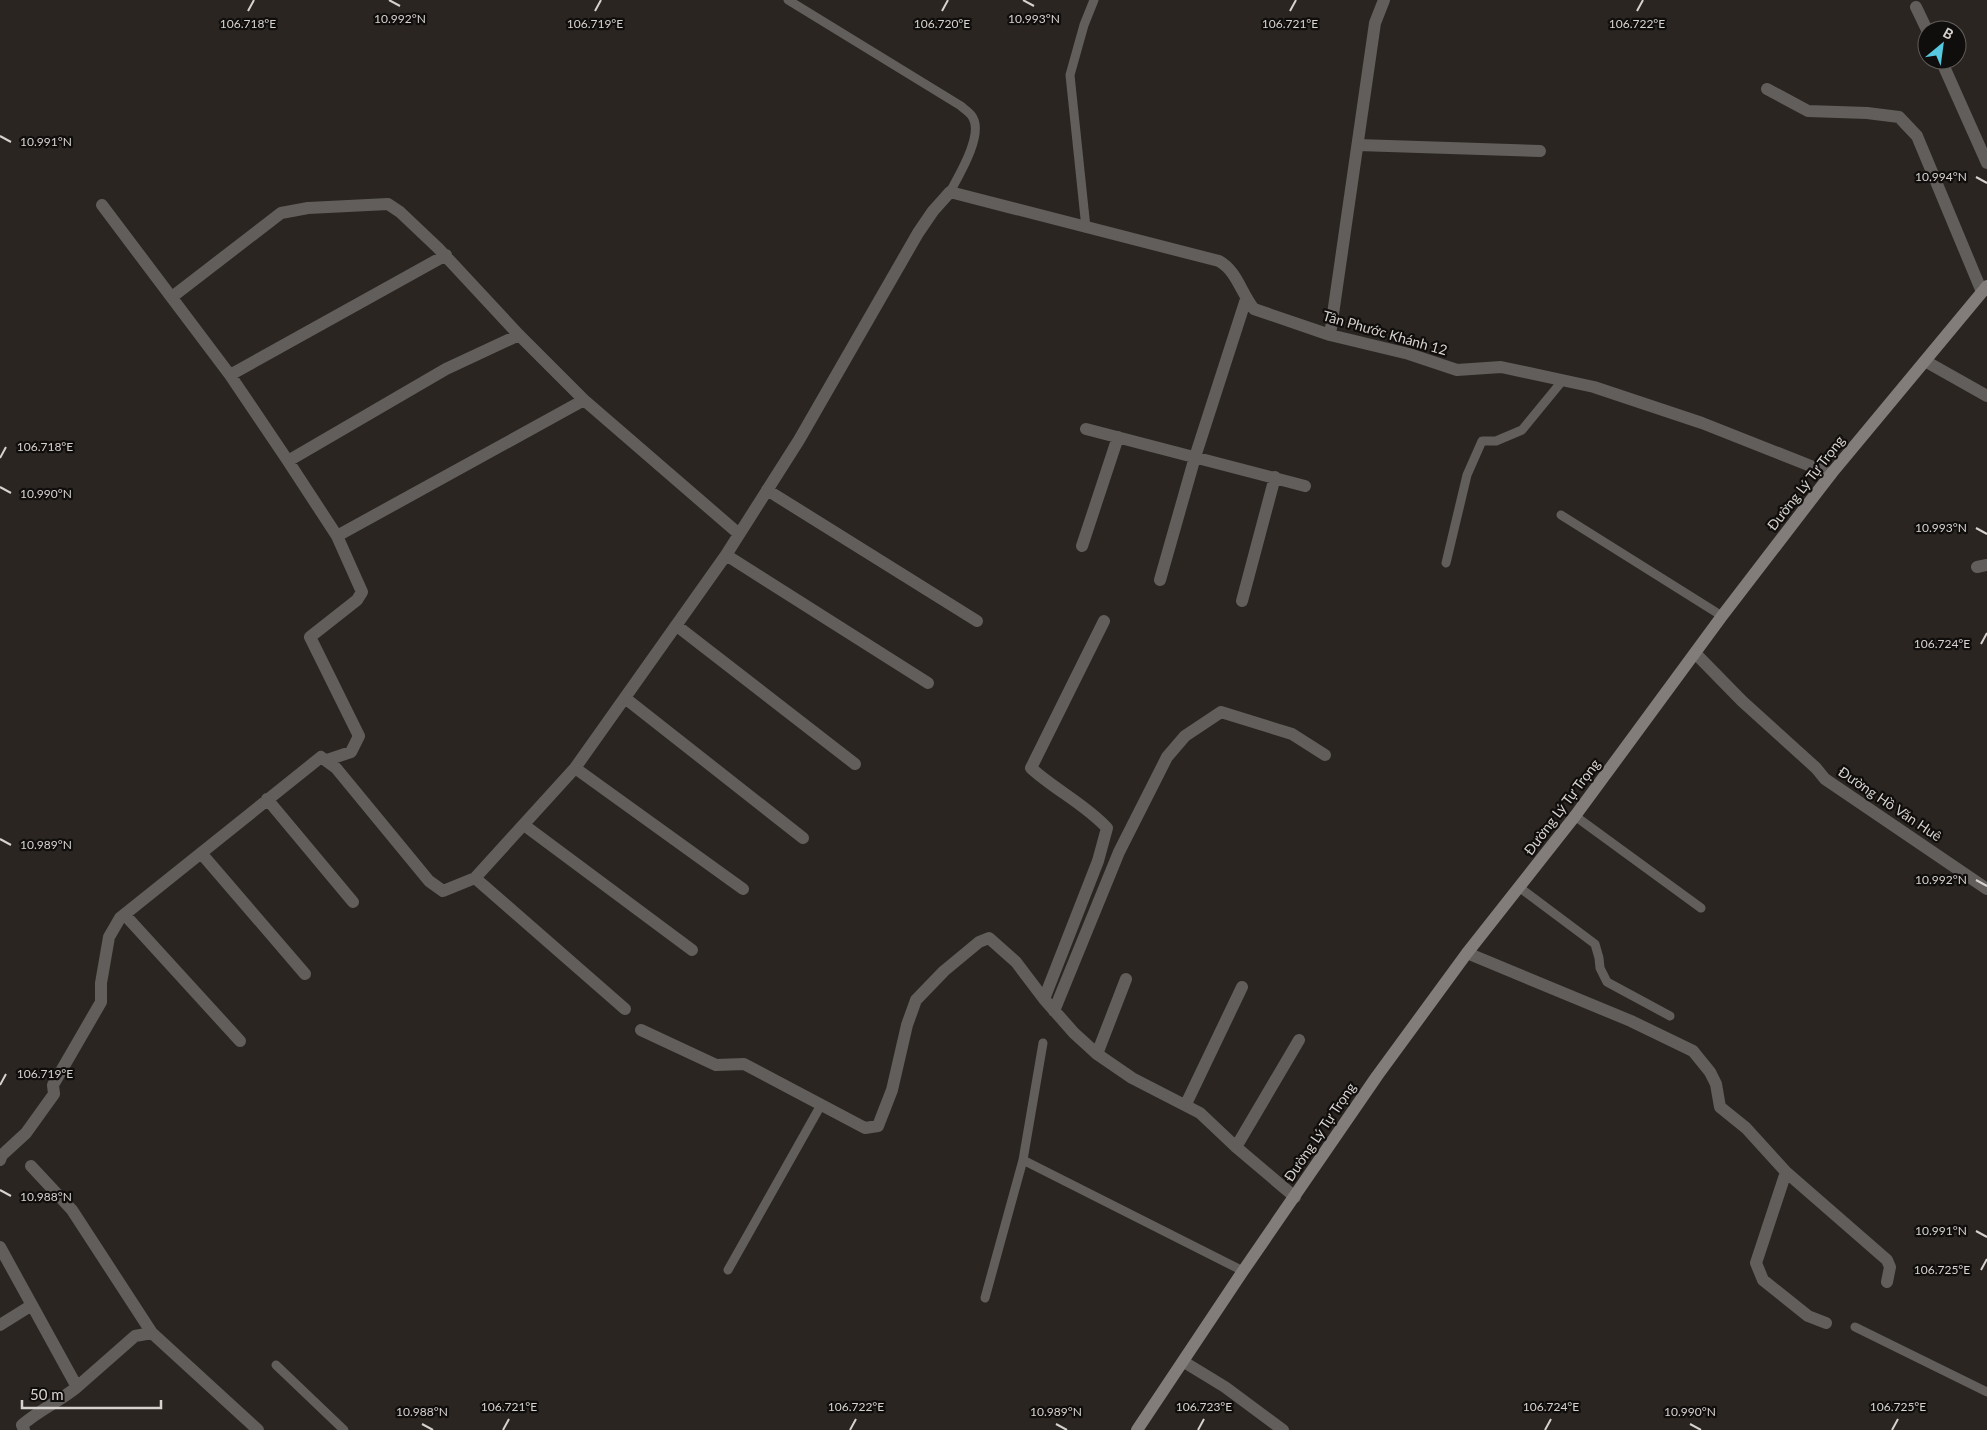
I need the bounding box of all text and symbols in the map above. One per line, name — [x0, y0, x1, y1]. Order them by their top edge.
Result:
text: 10.992°N — [374, 11, 426, 26]
text: 10.993°N — [1008, 11, 1060, 26]
text: 106.718°E — [220, 16, 276, 31]
text: 106.719°E — [567, 16, 623, 31]
text: 106.720°E — [914, 16, 970, 31]
text: 106.721°E — [1262, 16, 1318, 31]
text: 106.722°E — [1609, 16, 1665, 31]
north arrow — [1917, 20, 1967, 70]
text: B — [1940, 24, 1957, 43]
text: 10.991°N — [20, 134, 72, 149]
text: 10.994°N — [1915, 169, 1967, 184]
street label: Tân Phước Khánh 12 — [1321, 307, 1449, 358]
street label: Đường Lý Tự Trọng — [1763, 432, 1848, 533]
text: 106.718°E — [17, 439, 73, 454]
text: 10.990°N — [20, 486, 72, 501]
text: 10.993°N — [1915, 520, 1967, 535]
text: 106.724°E — [1914, 636, 1970, 651]
street label: Đường Lý Tự Trọng — [1520, 755, 1603, 858]
street label: Đường Hồ Văn Huê — [1835, 763, 1945, 844]
text: 10.989°N — [20, 837, 72, 852]
text: 10.992°N — [1915, 872, 1967, 887]
text: 106.719°E — [17, 1066, 73, 1081]
street label: Đường Lý Tự Trọng — [1280, 1079, 1359, 1184]
text: 10.988°N — [20, 1189, 72, 1204]
text: 10.991°N — [1915, 1223, 1967, 1238]
text: 106.725°E — [1914, 1262, 1970, 1277]
scale bar — [22, 1378, 161, 1410]
text: 50 m — [30, 1385, 64, 1403]
text: 106.721°E — [481, 1399, 537, 1414]
text: 106.722°E — [828, 1399, 884, 1414]
text: 106.723°E — [1176, 1399, 1232, 1414]
text: 106.724°E — [1523, 1399, 1579, 1414]
text: 106.725°E — [1870, 1399, 1926, 1414]
text: 10.988°N — [396, 1404, 448, 1419]
text: 10.989°N — [1030, 1404, 1082, 1419]
text: 10.990°N — [1664, 1404, 1716, 1419]

